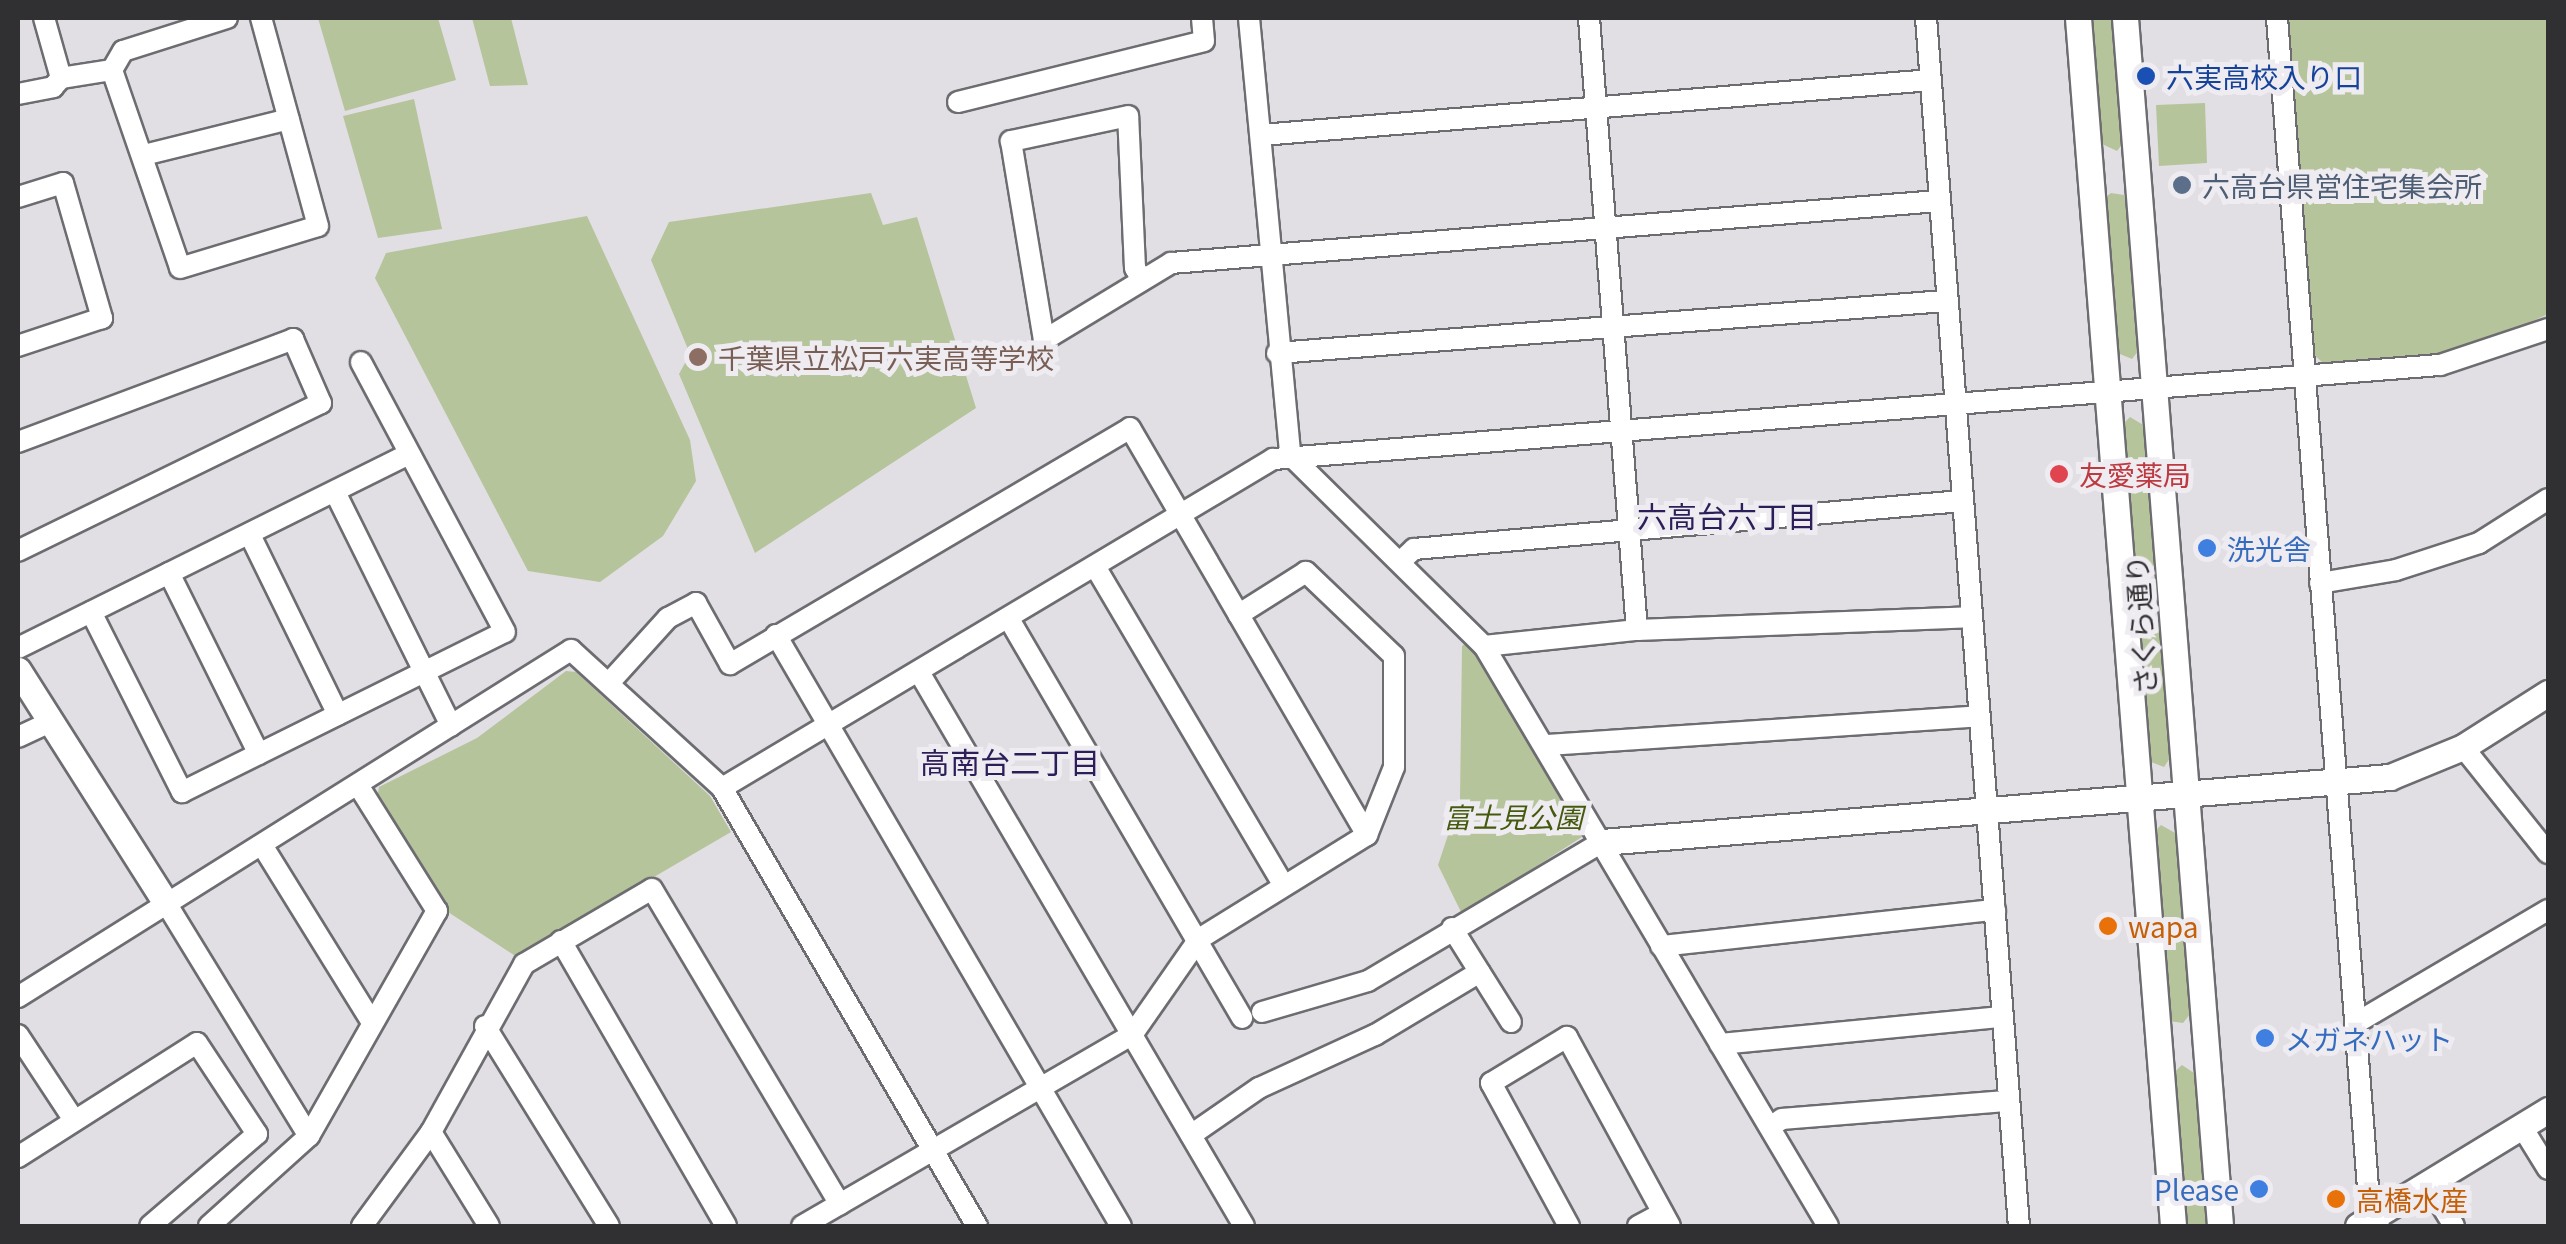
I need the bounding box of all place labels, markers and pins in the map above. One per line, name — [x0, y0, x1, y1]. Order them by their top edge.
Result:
place label: 六実高校入り口 — [2166, 59, 2362, 93]
marker: 六実高校入り口 — [2135, 65, 2157, 87]
place label: 六高台県営住宅集会所 — [2202, 168, 2482, 202]
marker: 六高台県営住宅集会所 — [2171, 174, 2193, 196]
place label: 千葉県立松戸六実高等学校 — [718, 340, 1054, 374]
marker: 千葉県立松戸六実高等学校 — [687, 346, 709, 368]
place label: 友愛薬局 — [2079, 457, 2191, 491]
marker: 友愛薬局 — [2048, 463, 2070, 485]
place label: 洗光舎 — [2227, 531, 2311, 565]
marker: 洗光舎 — [2196, 537, 2218, 559]
place label: wapa — [2128, 909, 2198, 943]
marker: wapa — [2097, 915, 2119, 937]
place label: メガネハット — [2285, 1021, 2453, 1055]
marker: メガネハット — [2254, 1027, 2276, 1049]
place label: Please — [2154, 1172, 2239, 1206]
marker: Please — [2248, 1178, 2270, 1200]
place label: 高橋水産 — [2356, 1182, 2468, 1216]
marker: 高橋水産 — [2325, 1188, 2347, 1210]

